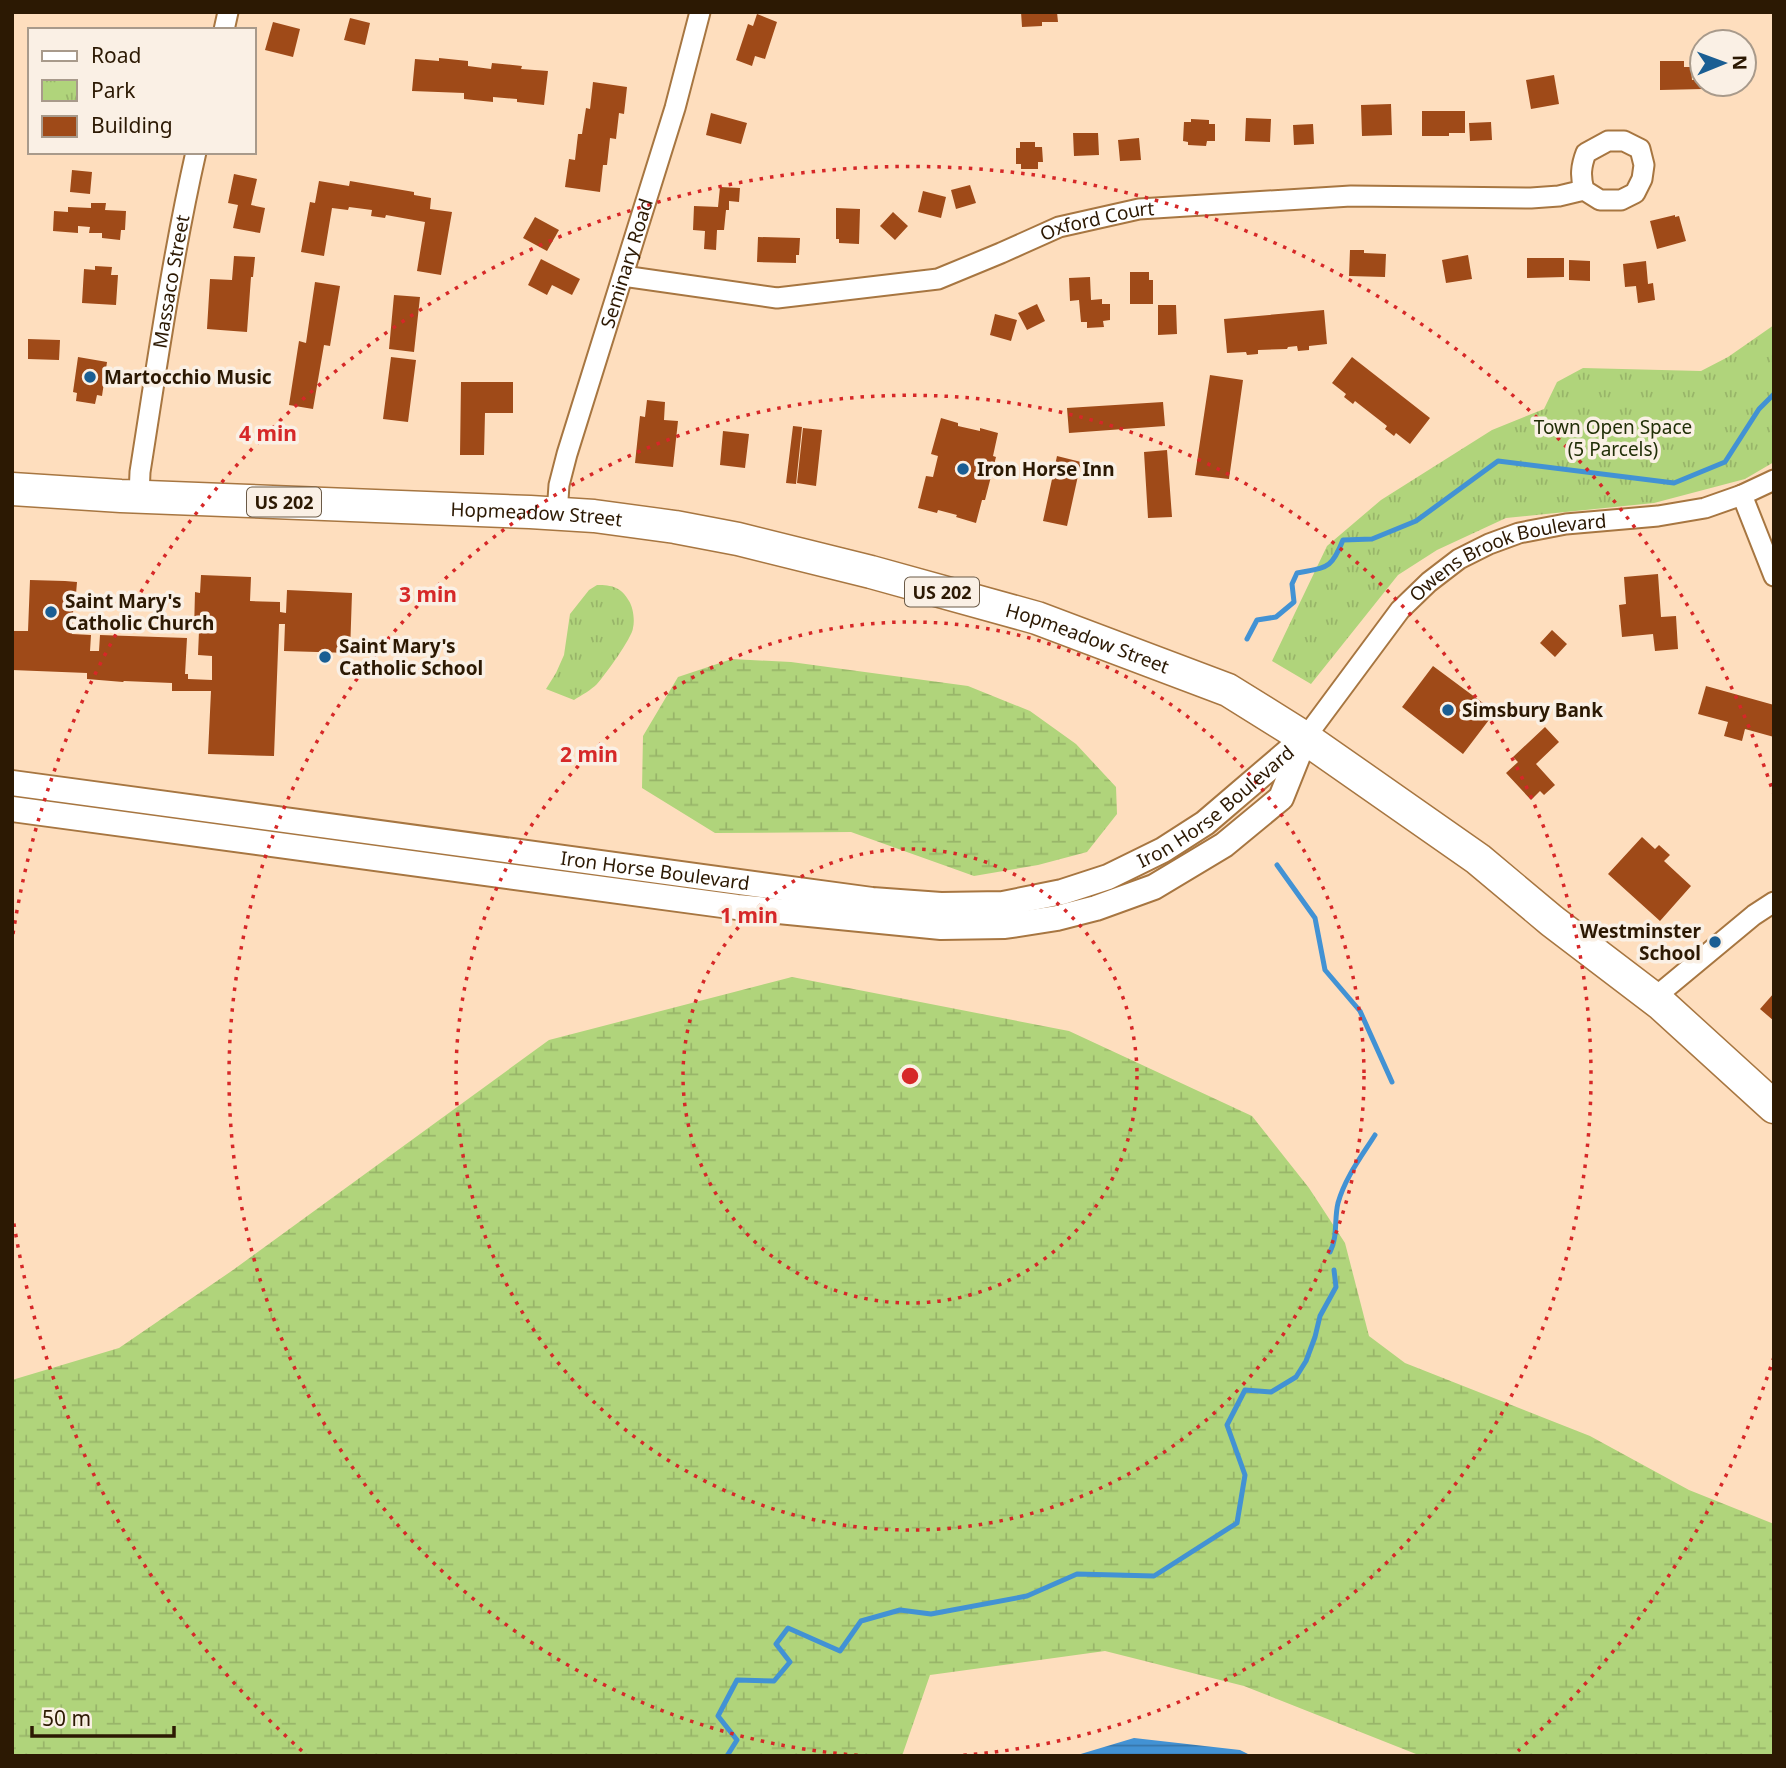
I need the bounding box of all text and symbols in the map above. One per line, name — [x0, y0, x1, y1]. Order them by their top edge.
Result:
legend — [28, 28, 256, 154]
north arrow — [1688, 28, 1758, 98]
text: Road — [91, 41, 141, 69]
text: N — [1727, 55, 1753, 71]
text: Park — [91, 76, 136, 104]
text: Building — [91, 111, 173, 139]
street label: Seminary Road — [594, 195, 659, 331]
street label: Oxford Court — [1036, 195, 1155, 247]
street label: Massaco Street — [147, 212, 196, 350]
place label: Martocchio Music — [104, 364, 272, 390]
marker: Martocchio Music — [82, 369, 98, 385]
park label: Town Open Space (5 Parcels) — [1534, 414, 1692, 462]
text: 4 min — [239, 419, 297, 447]
place label: Iron Horse Inn — [977, 456, 1115, 482]
marker: Iron Horse Inn — [955, 461, 971, 477]
road number: US 202 — [247, 488, 321, 516]
street label: Hopmeadow Street — [450, 496, 624, 533]
street label: Owens Brook Boulevard — [1403, 508, 1607, 607]
road number: US 202 — [905, 578, 979, 606]
text: 3 min — [399, 580, 457, 608]
place label: Saint Mary's Catholic Church — [65, 588, 214, 636]
street label: Hopmeadow Street — [1003, 597, 1173, 680]
marker: Saint Mary's Catholic Church — [43, 604, 59, 620]
place label: Saint Mary's Catholic School — [339, 633, 483, 681]
marker: Saint Mary's Catholic School — [317, 649, 333, 665]
place label: Simsbury Bank — [1462, 697, 1603, 723]
marker: Simsbury Bank — [1440, 702, 1456, 718]
street label: Iron Horse Boulevard — [1133, 739, 1300, 874]
text: 2 min — [560, 740, 618, 768]
street label: Iron Horse Boulevard — [559, 845, 751, 896]
text: 1 min — [720, 901, 778, 929]
place label: Westminster School — [1580, 918, 1702, 966]
marker: Westminster School — [1707, 934, 1723, 950]
centre of rings — [898, 1064, 922, 1088]
scale bar — [32, 1694, 173, 1738]
text: 50 m — [42, 1704, 91, 1732]

